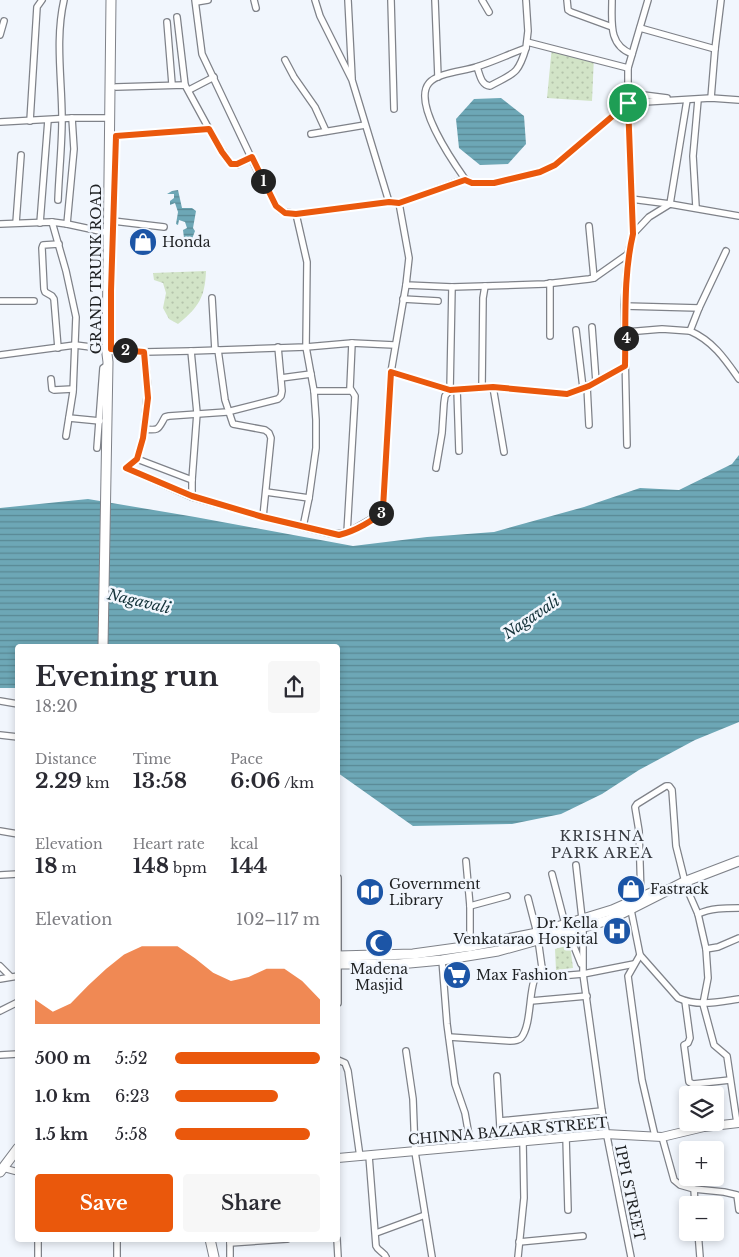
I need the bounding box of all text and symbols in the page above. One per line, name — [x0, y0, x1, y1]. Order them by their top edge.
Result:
pin — [607, 82, 649, 124]
icon: arrive — [614, 89, 642, 117]
pin: 1 — [250, 168, 276, 194]
text: 1 — [260, 172, 267, 190]
street label: GRAND TRUNK ROAD — [87, 184, 105, 354]
shop icon: Honda — [128, 227, 158, 257]
place label: Honda — [162, 233, 211, 251]
pin: 4 — [614, 326, 638, 350]
text: 4 — [622, 329, 631, 347]
pin: 2 — [112, 338, 138, 362]
text: 2 — [121, 341, 130, 359]
pin: 3 — [368, 500, 394, 526]
text: 3 — [377, 504, 386, 522]
water label: Nagavali — [105, 584, 173, 618]
water label: Nagavali — [498, 591, 564, 643]
text: Evening run — [35, 659, 219, 694]
button: share — [268, 661, 320, 713]
text: 18:20 — [35, 696, 78, 716]
text: Distance — [35, 750, 97, 768]
text: Time — [133, 750, 171, 768]
text: Pace — [230, 750, 263, 768]
text: 2.29 — [35, 768, 82, 794]
text: 13:58 — [133, 768, 187, 794]
text: 6:06 — [230, 768, 280, 794]
text: km — [82, 774, 110, 792]
text: /km — [280, 774, 314, 792]
district label: KRISHNA PARK AREA — [551, 826, 653, 862]
text: Elevation — [35, 835, 103, 853]
text: Heart rate — [133, 835, 205, 853]
text: kcal — [230, 835, 258, 853]
text: 18 — [35, 853, 58, 879]
text: 148 — [133, 853, 169, 879]
text: 144 — [230, 853, 267, 879]
text: m — [58, 859, 77, 877]
text: bpm — [169, 859, 207, 877]
shop icon: Fastrack — [616, 874, 646, 904]
place label: Government Library — [389, 875, 481, 909]
library icon: Government Library — [355, 877, 385, 907]
place label: Fastrack — [650, 880, 709, 898]
text: Elevation — [35, 909, 112, 929]
text: 102–117 m — [236, 909, 320, 929]
place label: Dr. Kella Venkatarao Hospital — [453, 914, 598, 948]
hospital icon: Dr. Kella Venkatarao Hospital — [602, 916, 632, 946]
mosque icon: Madena Masjid — [364, 928, 394, 958]
place label: Madena Masjid — [350, 960, 408, 994]
supermarket icon: Max Fashion — [442, 960, 472, 990]
place label: Max Fashion — [476, 966, 568, 984]
text: 500 m — [35, 1048, 91, 1068]
text: 5:52 — [115, 1048, 148, 1068]
text: 1.0 km — [35, 1086, 90, 1106]
text: 6:23 — [115, 1086, 150, 1106]
map controls — [679, 1086, 724, 1241]
button: layers — [679, 1086, 724, 1131]
street label: CHINNA BAZAAR STREET — [407, 1113, 609, 1149]
text: 1.5 km — [35, 1124, 88, 1144]
text: 5:58 — [115, 1124, 147, 1144]
button: + — [679, 1141, 724, 1186]
street label: IPPI STREET — [611, 1143, 649, 1243]
button: Save — [35, 1174, 173, 1232]
button: Share — [183, 1174, 320, 1232]
button: − — [679, 1196, 724, 1241]

